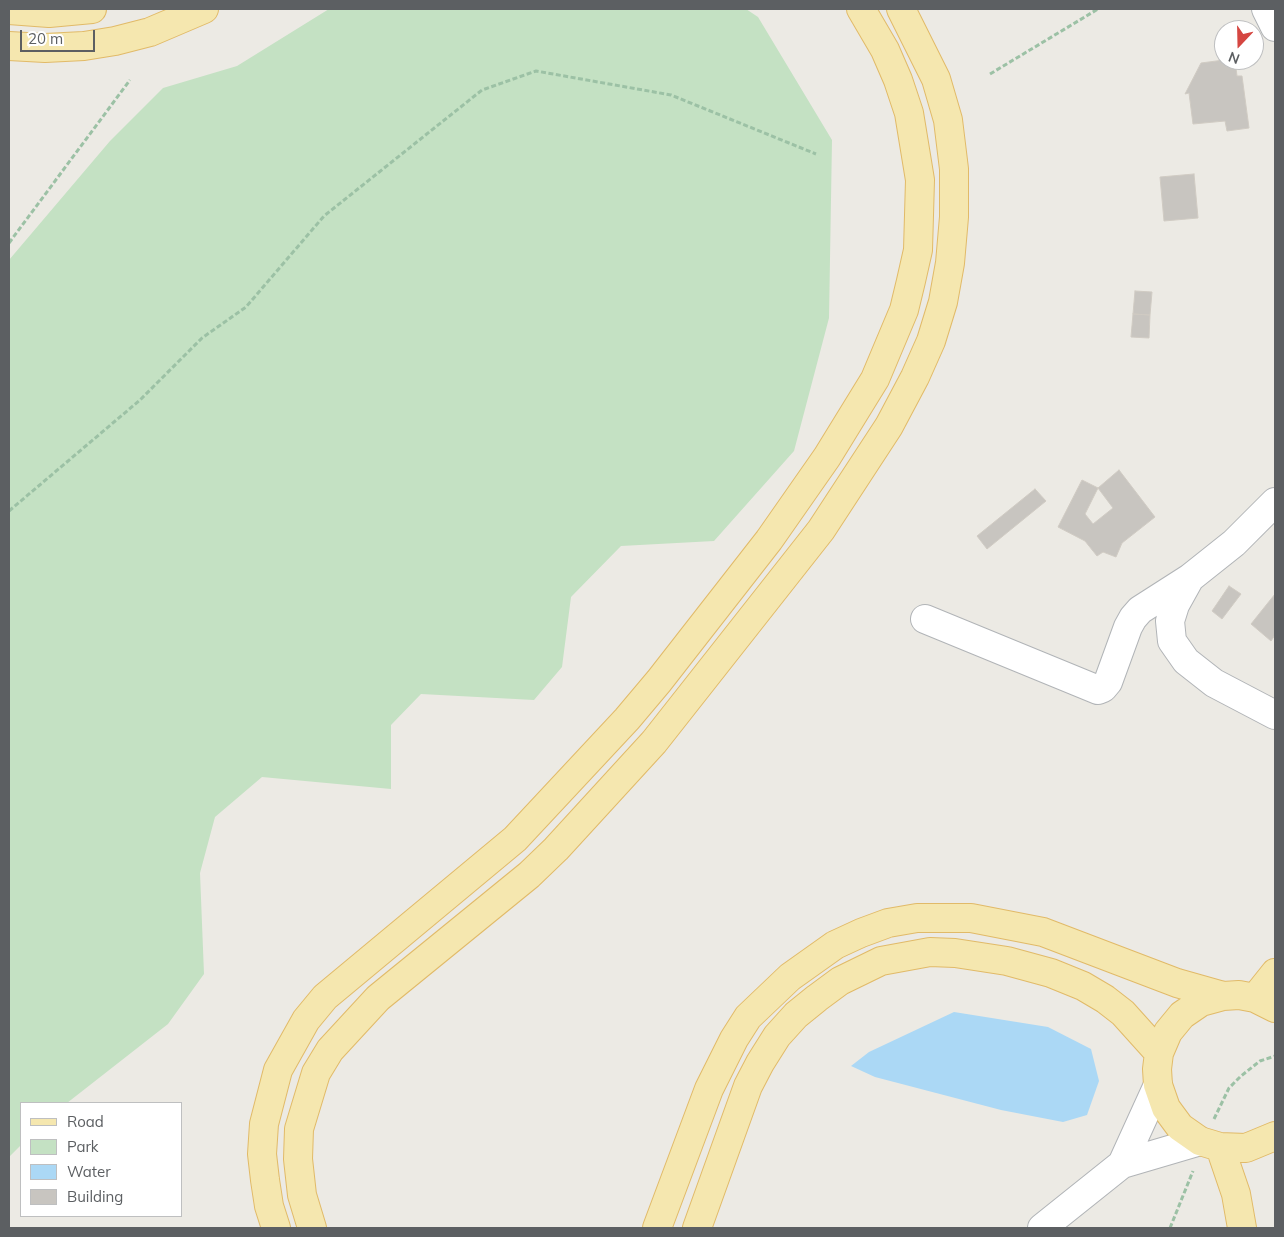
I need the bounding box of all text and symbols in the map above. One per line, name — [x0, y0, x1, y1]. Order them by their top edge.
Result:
scale bar — [22, 20, 98, 52]
north arrow — [1214, 20, 1264, 70]
text: 20 m — [28, 29, 63, 48]
text: N — [1226, 48, 1242, 68]
legend — [20, 1102, 182, 1217]
text: Road — [67, 1112, 104, 1131]
text: Park — [67, 1137, 99, 1156]
text: Water — [67, 1162, 111, 1181]
text: Building — [67, 1187, 123, 1206]

